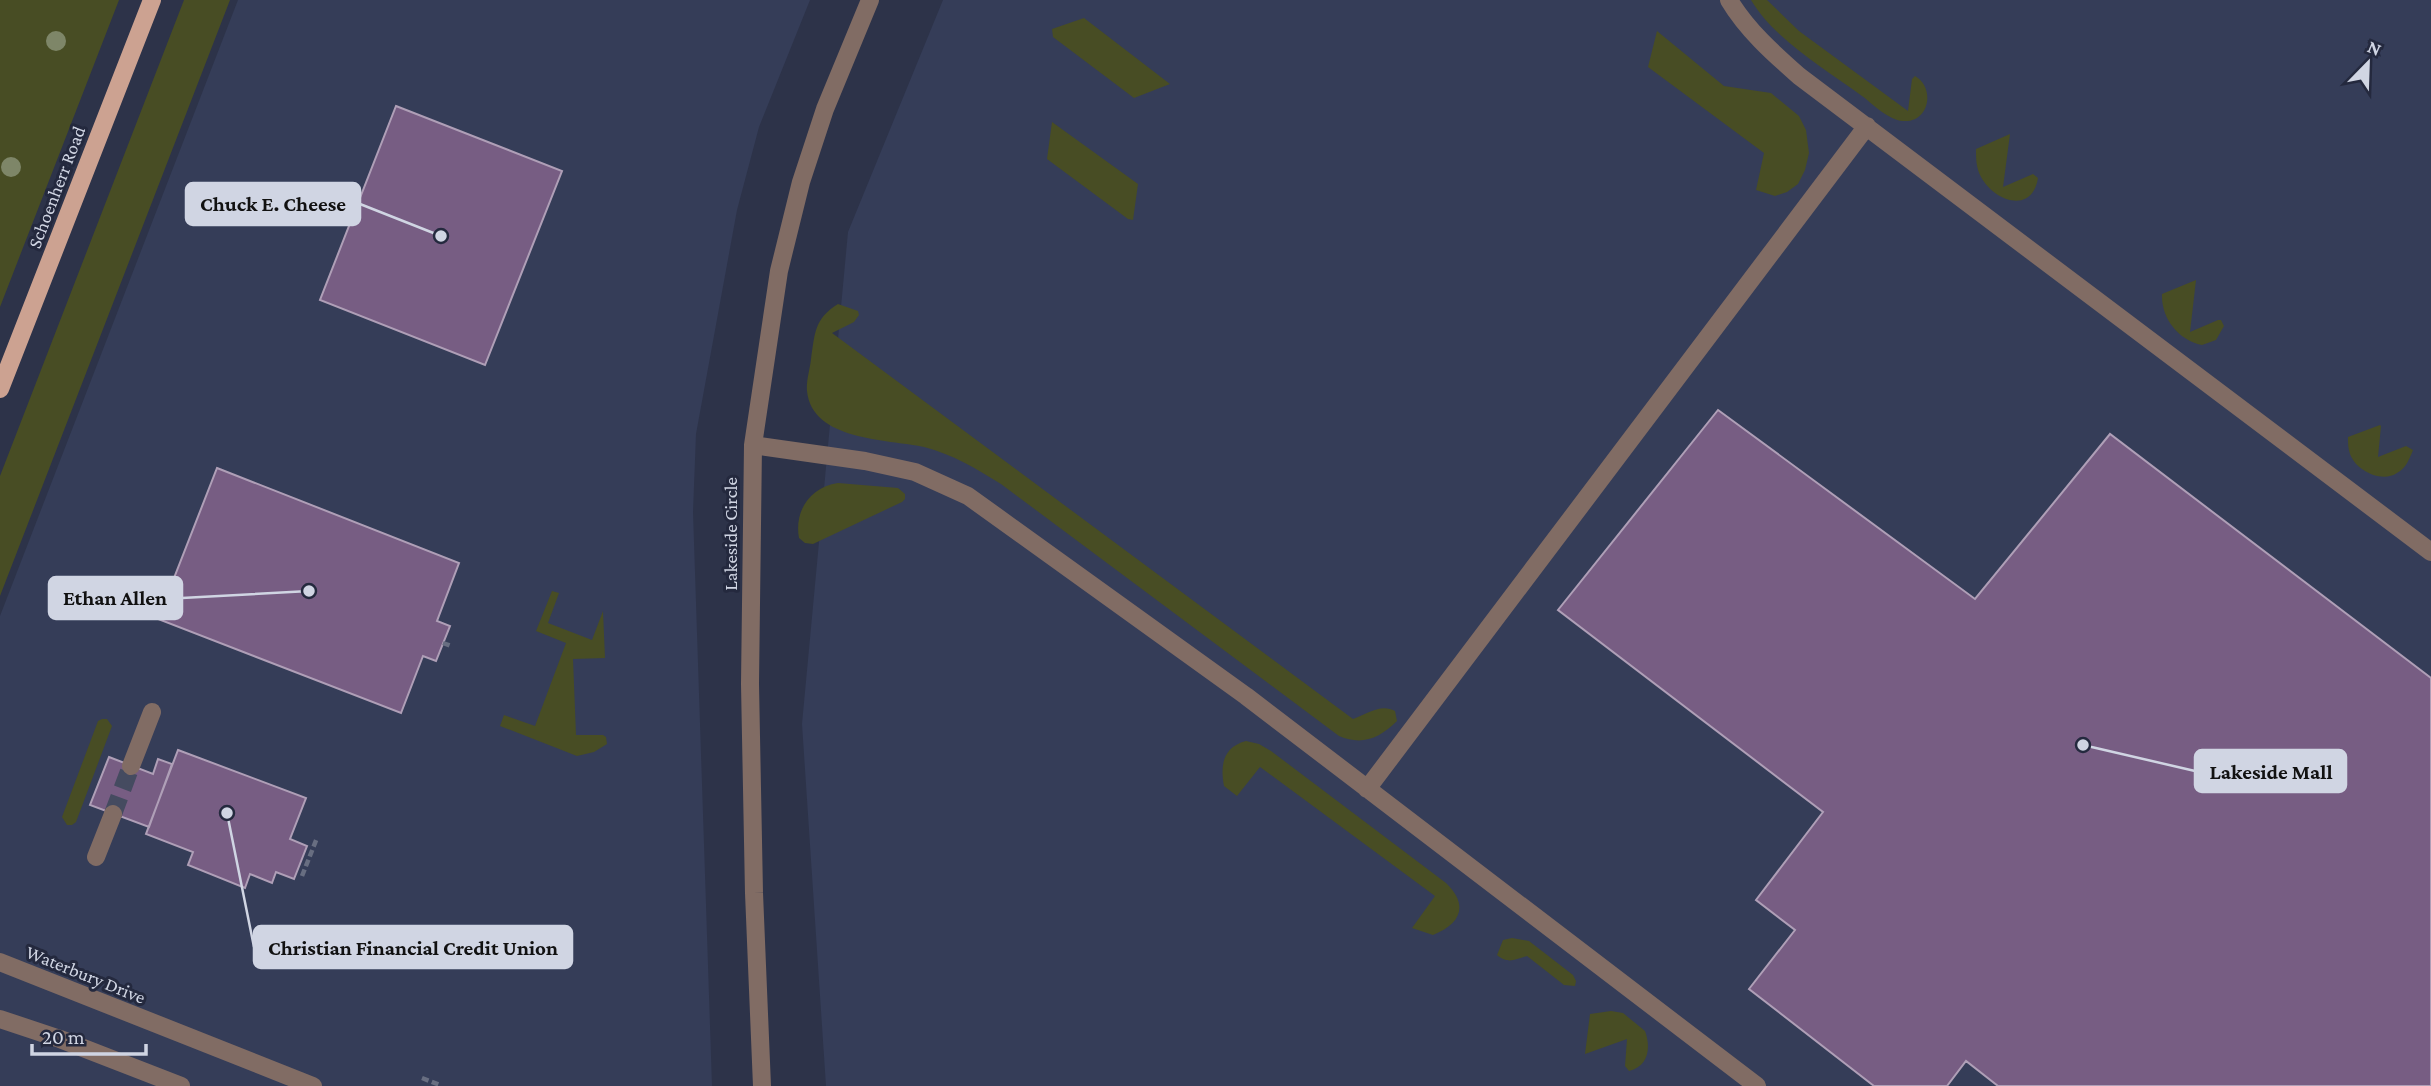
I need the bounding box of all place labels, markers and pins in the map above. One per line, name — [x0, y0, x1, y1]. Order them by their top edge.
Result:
callout: Chuck E. Cheese — [186, 183, 360, 225]
callout: Ethan Allen — [49, 577, 182, 619]
callout: Lakeside Mall — [2195, 750, 2346, 792]
callout: Christian Financial Credit Union — [254, 926, 572, 968]

